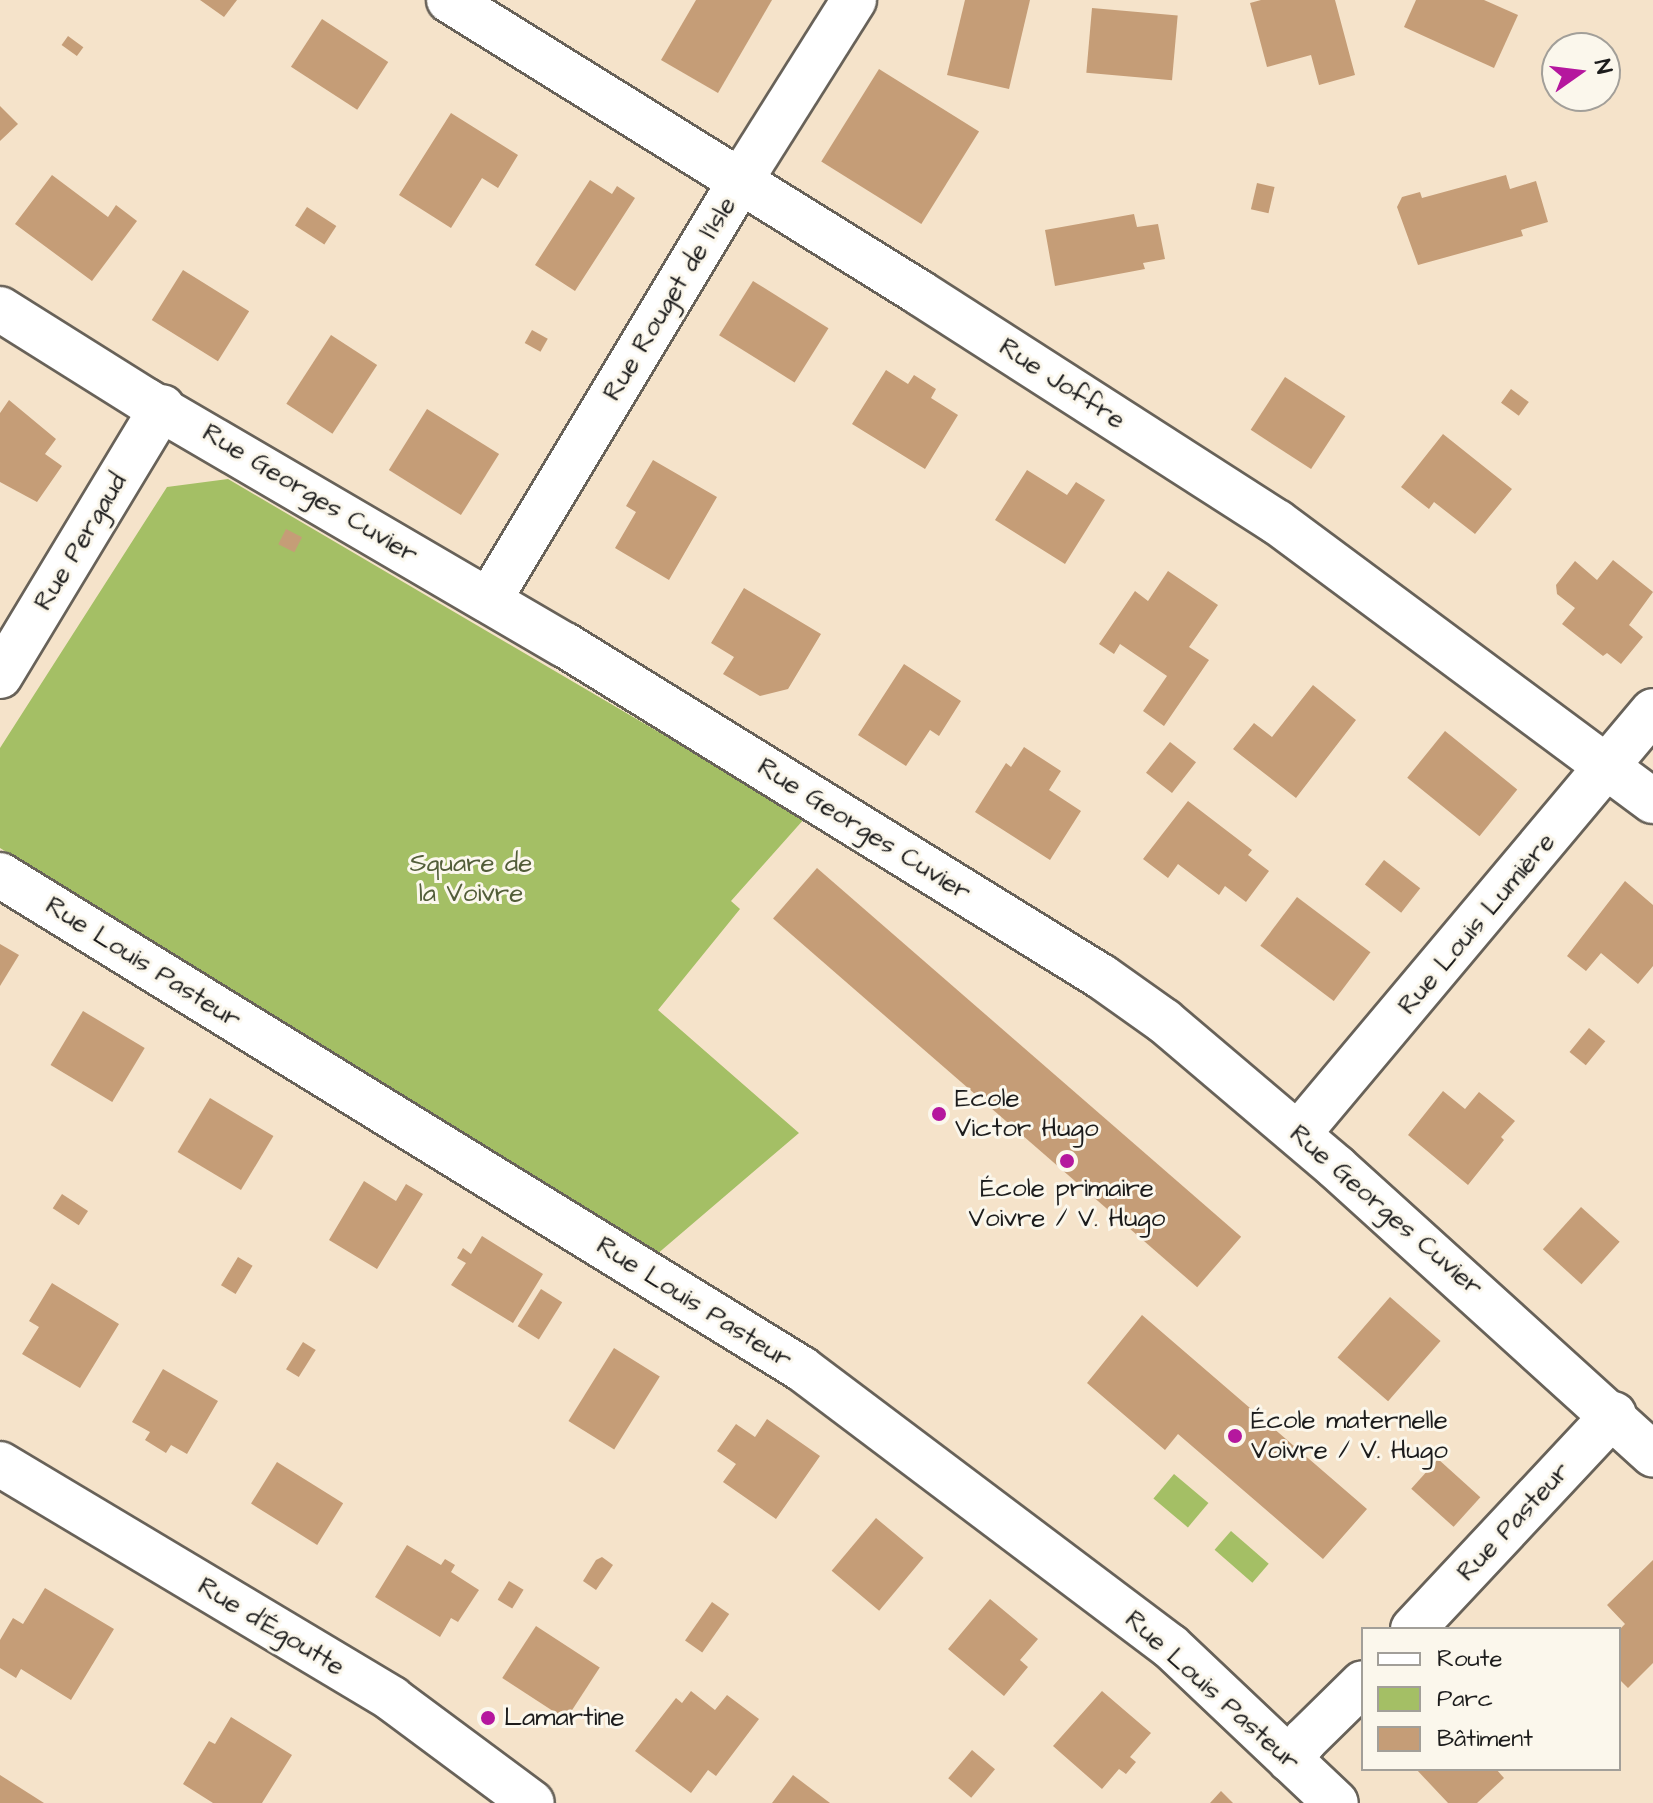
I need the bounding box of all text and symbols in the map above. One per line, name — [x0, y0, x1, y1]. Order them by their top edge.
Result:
north arrow — [1541, 32, 1621, 112]
text: N — [1586, 56, 1620, 77]
street label: Rue Rouget de l'Isle — [597, 191, 743, 407]
street label: Rue Joffre — [993, 332, 1131, 436]
street label: Rue Georges Cuvier — [197, 417, 423, 571]
street label: Rue Pergaud — [28, 468, 134, 616]
street label: Rue Georges Cuvier — [752, 752, 976, 908]
street label: Rue Louis Lumière — [1392, 827, 1562, 1021]
park label: Square de la Voivre — [410, 848, 532, 910]
street label: Rue Louis Pasteur — [40, 890, 246, 1036]
place label: Ecole Victor Hugo — [955, 1083, 1099, 1144]
marker: Ecole Victor Hugo — [930, 1105, 948, 1123]
street label: Rue Georges Cuvier — [1283, 1119, 1489, 1303]
marker: École primaire Voivre / V. Hugo — [1058, 1152, 1076, 1170]
place label: École primaire Voivre / V. Hugo — [969, 1173, 1165, 1234]
street label: Rue Louis Pasteur — [591, 1230, 797, 1376]
place label: École maternelle Voivre / V. Hugo — [1251, 1405, 1448, 1466]
marker: École maternelle Voivre / V. Hugo — [1226, 1427, 1244, 1445]
street label: Rue Pasteur — [1451, 1456, 1577, 1588]
street label: Rue d'Égoutte — [192, 1571, 350, 1683]
street label: Rue Louis Pasteur — [1118, 1604, 1306, 1778]
legend — [1361, 1627, 1621, 1771]
text: Route — [1437, 1642, 1502, 1676]
text: Parc — [1437, 1682, 1493, 1716]
place label: Lamartine — [504, 1702, 625, 1734]
marker: Lamartine — [479, 1709, 497, 1727]
text: Bâtiment — [1437, 1722, 1533, 1756]

